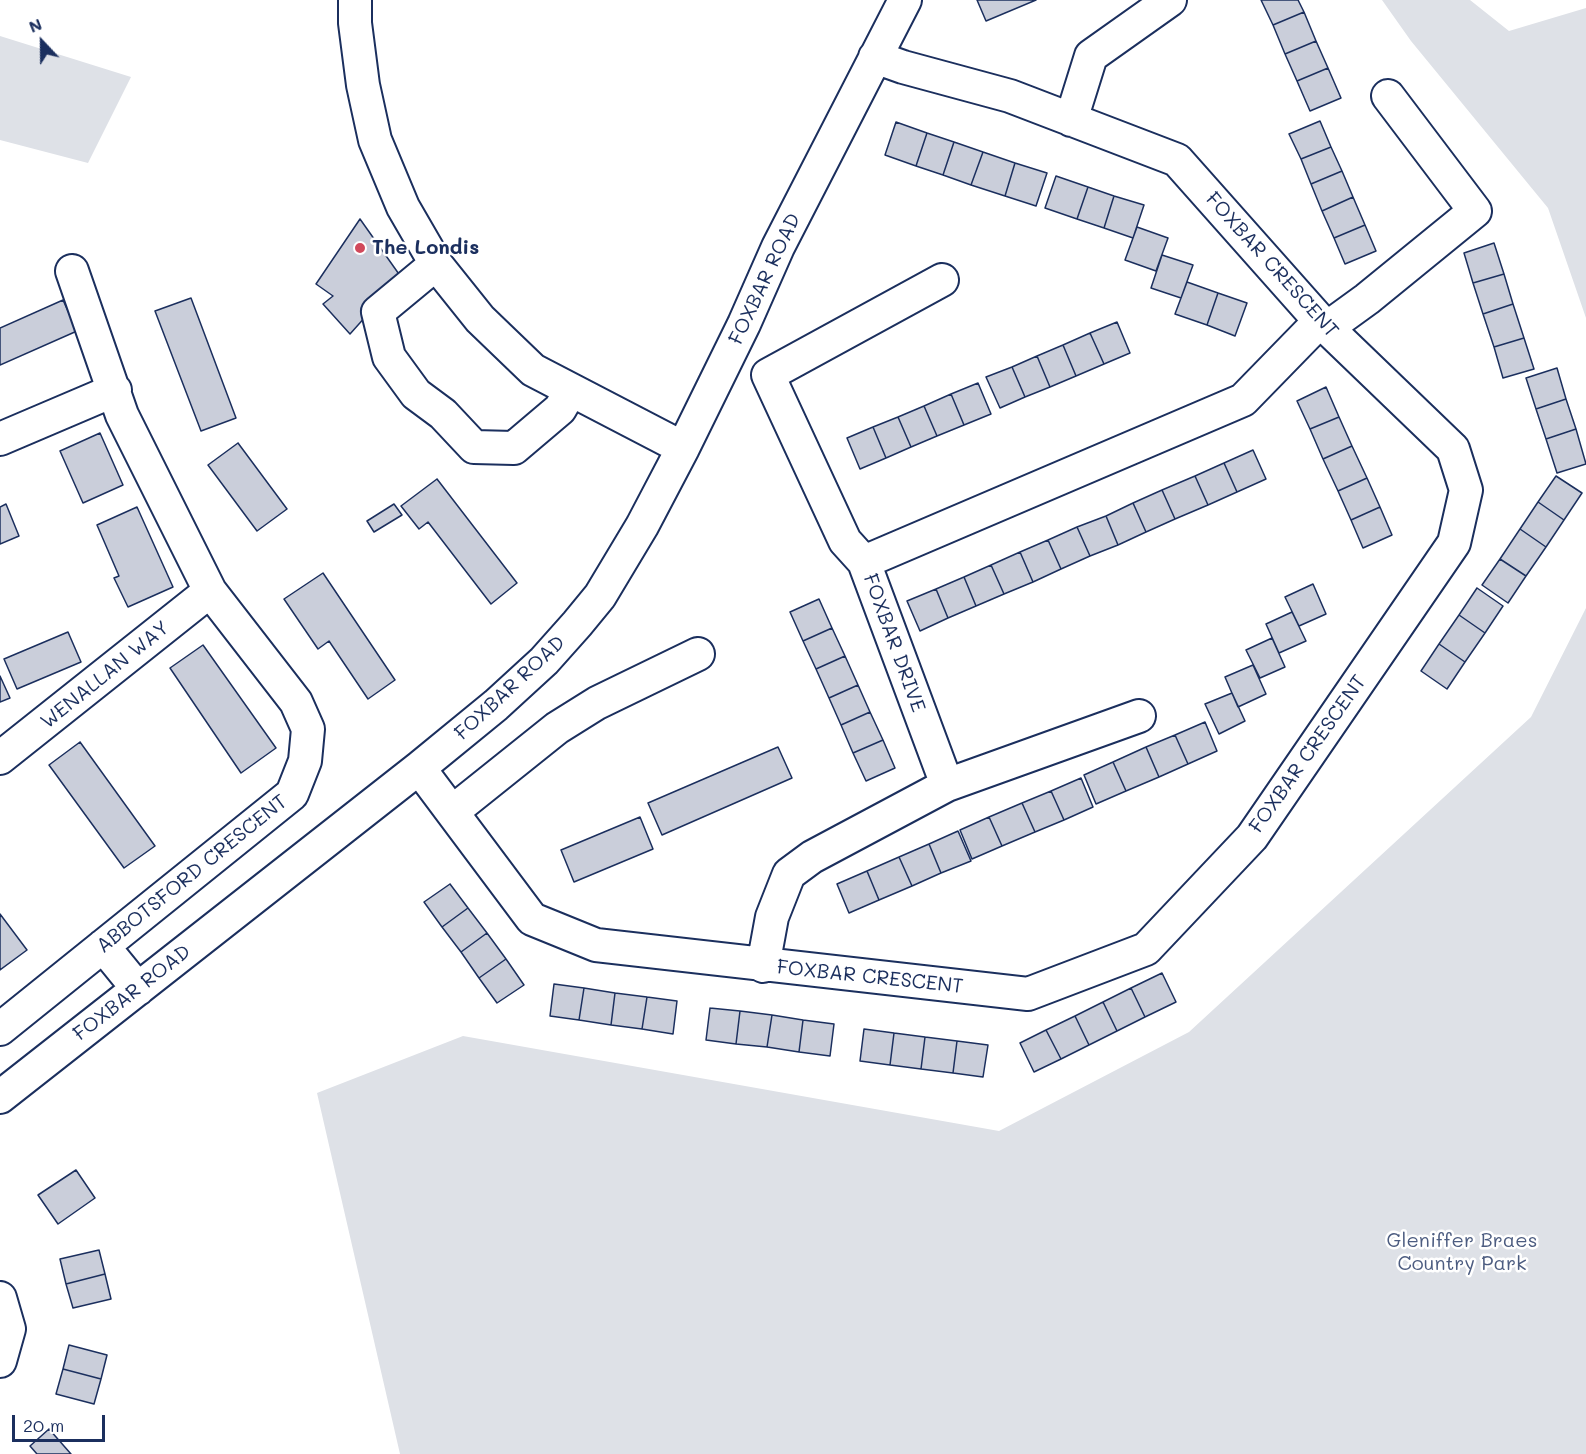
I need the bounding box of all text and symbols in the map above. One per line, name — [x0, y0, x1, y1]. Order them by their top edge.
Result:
north arrow — [12, 12, 72, 72]
text: N — [26, 13, 45, 37]
street label: FOXBAR CRESCENT — [1200, 187, 1344, 343]
street label: FOXBAR ROAD — [724, 210, 806, 348]
place label: The Londis — [372, 236, 479, 260]
marker: The Londis — [353, 241, 367, 255]
street label: FOXBAR DRIVE — [858, 571, 930, 715]
street label: WENALLAN WAY — [36, 616, 174, 734]
street label: FOXBAR ROAD — [450, 631, 570, 745]
street label: FOXBAR CRESCENT — [1244, 670, 1372, 838]
street label: ABBOTSFORD CRESCENT — [92, 790, 292, 958]
street label: FOXBAR ROAD — [69, 940, 195, 1046]
street label: FOXBAR CRESCENT — [776, 955, 964, 999]
park label: Gleniffer Braes Country Park — [1387, 1229, 1537, 1276]
scale bar — [15, 1403, 108, 1441]
text: 20 m — [23, 1413, 64, 1437]

